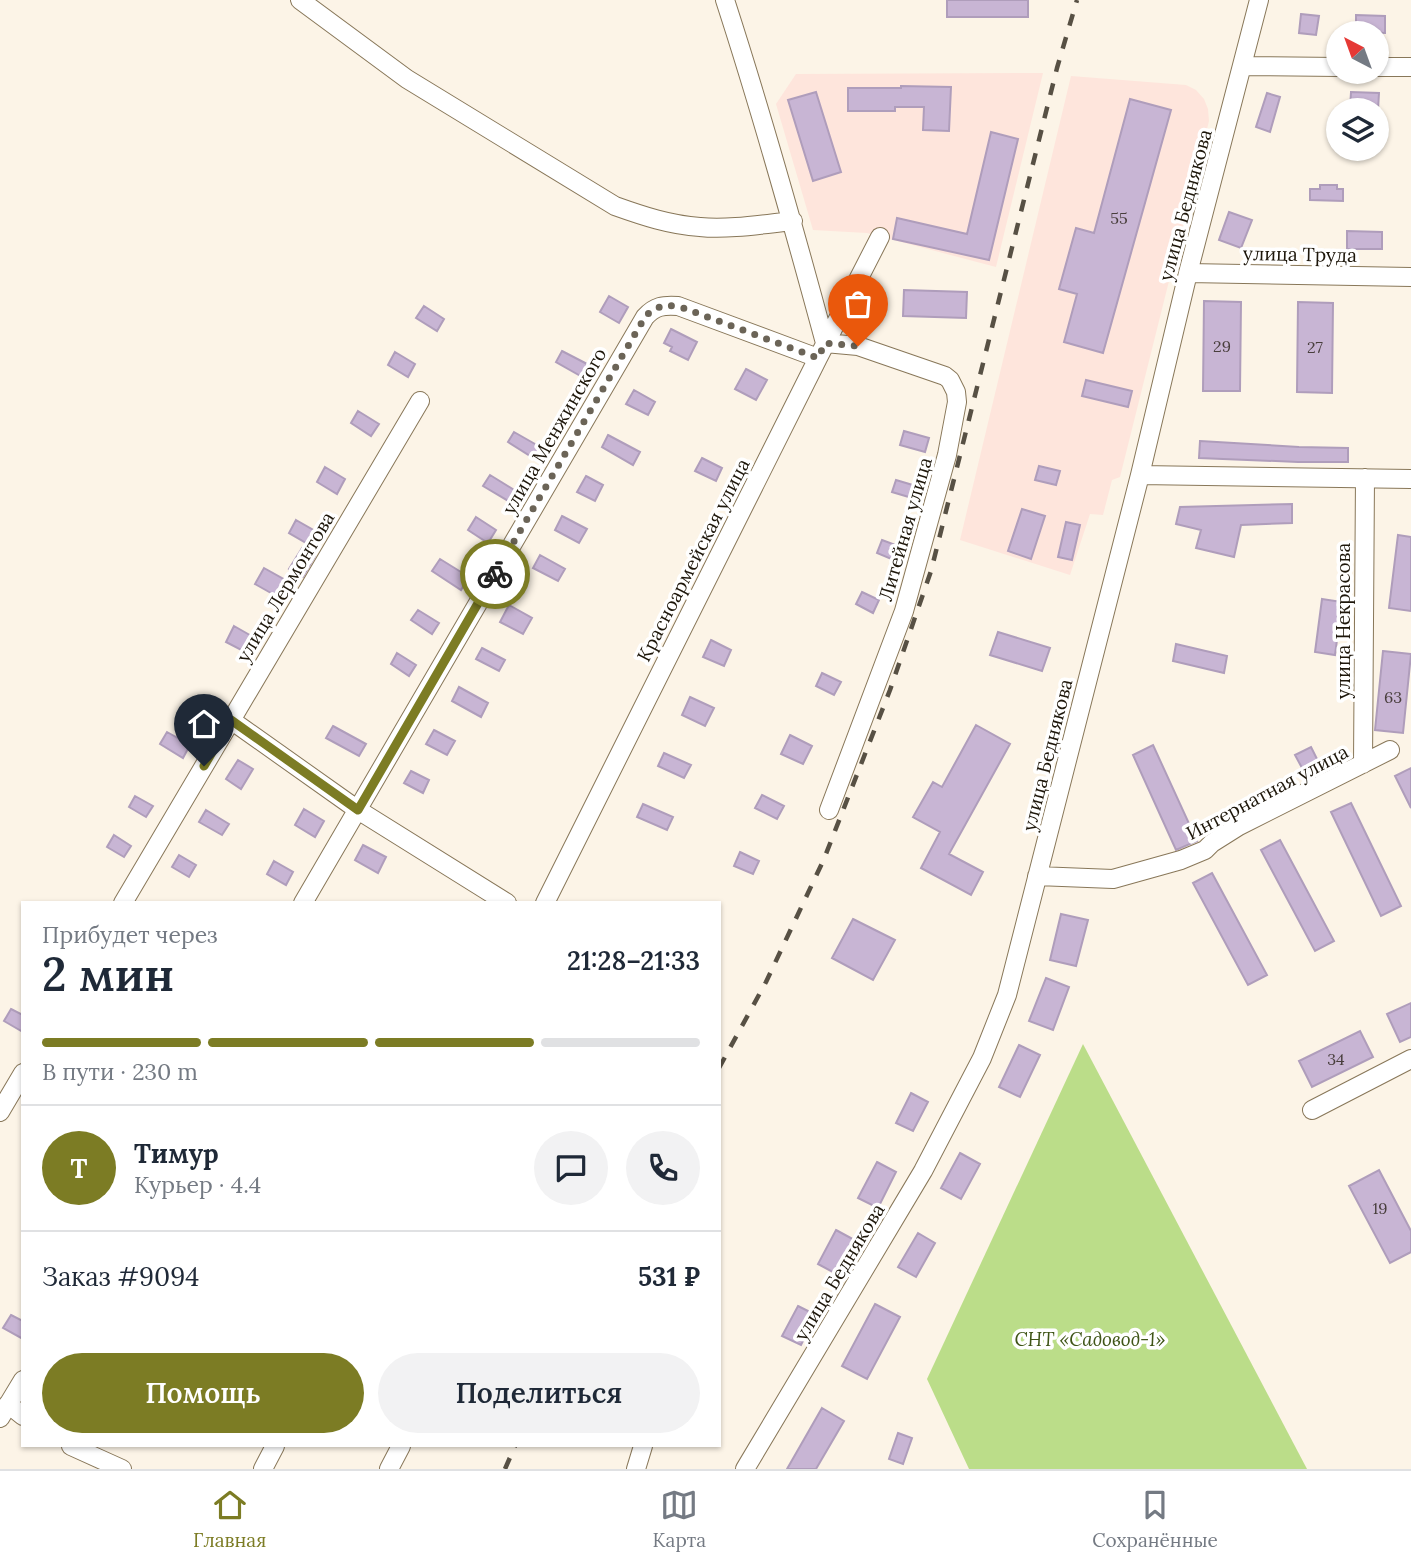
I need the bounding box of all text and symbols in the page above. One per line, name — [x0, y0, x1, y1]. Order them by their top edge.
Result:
north arrow — [1326, 21, 1390, 84]
map controls — [1326, 21, 1389, 161]
button: layers — [1326, 98, 1389, 161]
street label: улица Беднякова — [1153, 126, 1217, 283]
house number: 55 — [1110, 208, 1128, 228]
street label: улица Труда — [1243, 241, 1357, 267]
pin — [828, 274, 888, 346]
icon: bag — [839, 285, 877, 323]
house number: 29 — [1213, 336, 1231, 356]
house number: 27 — [1307, 337, 1324, 357]
street label: улица Менжинского — [497, 343, 611, 519]
street label: Красноармейская улица — [631, 454, 755, 666]
street label: Литейная улица — [873, 454, 937, 604]
street label: улица Лермонтова — [231, 507, 340, 667]
courier — [460, 539, 530, 609]
street label: улица Некрасова — [1331, 543, 1355, 699]
icon: bike — [476, 555, 514, 593]
street label: улица Беднякова — [1016, 676, 1078, 834]
house number: 63 — [1384, 687, 1402, 707]
pin — [174, 694, 234, 766]
icon: home — [185, 705, 223, 743]
street label: Интернатная улица — [1182, 739, 1352, 845]
text: Прибудет через — [42, 920, 218, 949]
text: 21:28–21:33 — [567, 944, 700, 977]
text: 2 мин — [42, 945, 174, 1004]
house number: 34 — [1327, 1049, 1345, 1069]
text: В пути · 230 m — [42, 1057, 198, 1086]
button: chat — [534, 1131, 608, 1205]
button: phone — [626, 1131, 700, 1205]
text: Тимур — [134, 1137, 219, 1170]
text: Т — [71, 1152, 87, 1185]
text: Курьер · 4.4 — [134, 1170, 261, 1199]
house number: 19 — [1372, 1198, 1388, 1218]
street label: улица Беднякова — [789, 1199, 890, 1345]
text: Заказ #9094 — [42, 1260, 199, 1293]
text: 531 ₽ — [638, 1260, 700, 1293]
park label: СНТ «Садовод-1» — [1015, 1327, 1166, 1351]
button: Помощь — [42, 1353, 364, 1433]
button: Поделиться — [378, 1353, 700, 1433]
tab: Главная — [193, 1486, 266, 1552]
tab: Карта — [653, 1486, 706, 1552]
tab: Сохранённые — [1092, 1486, 1218, 1552]

